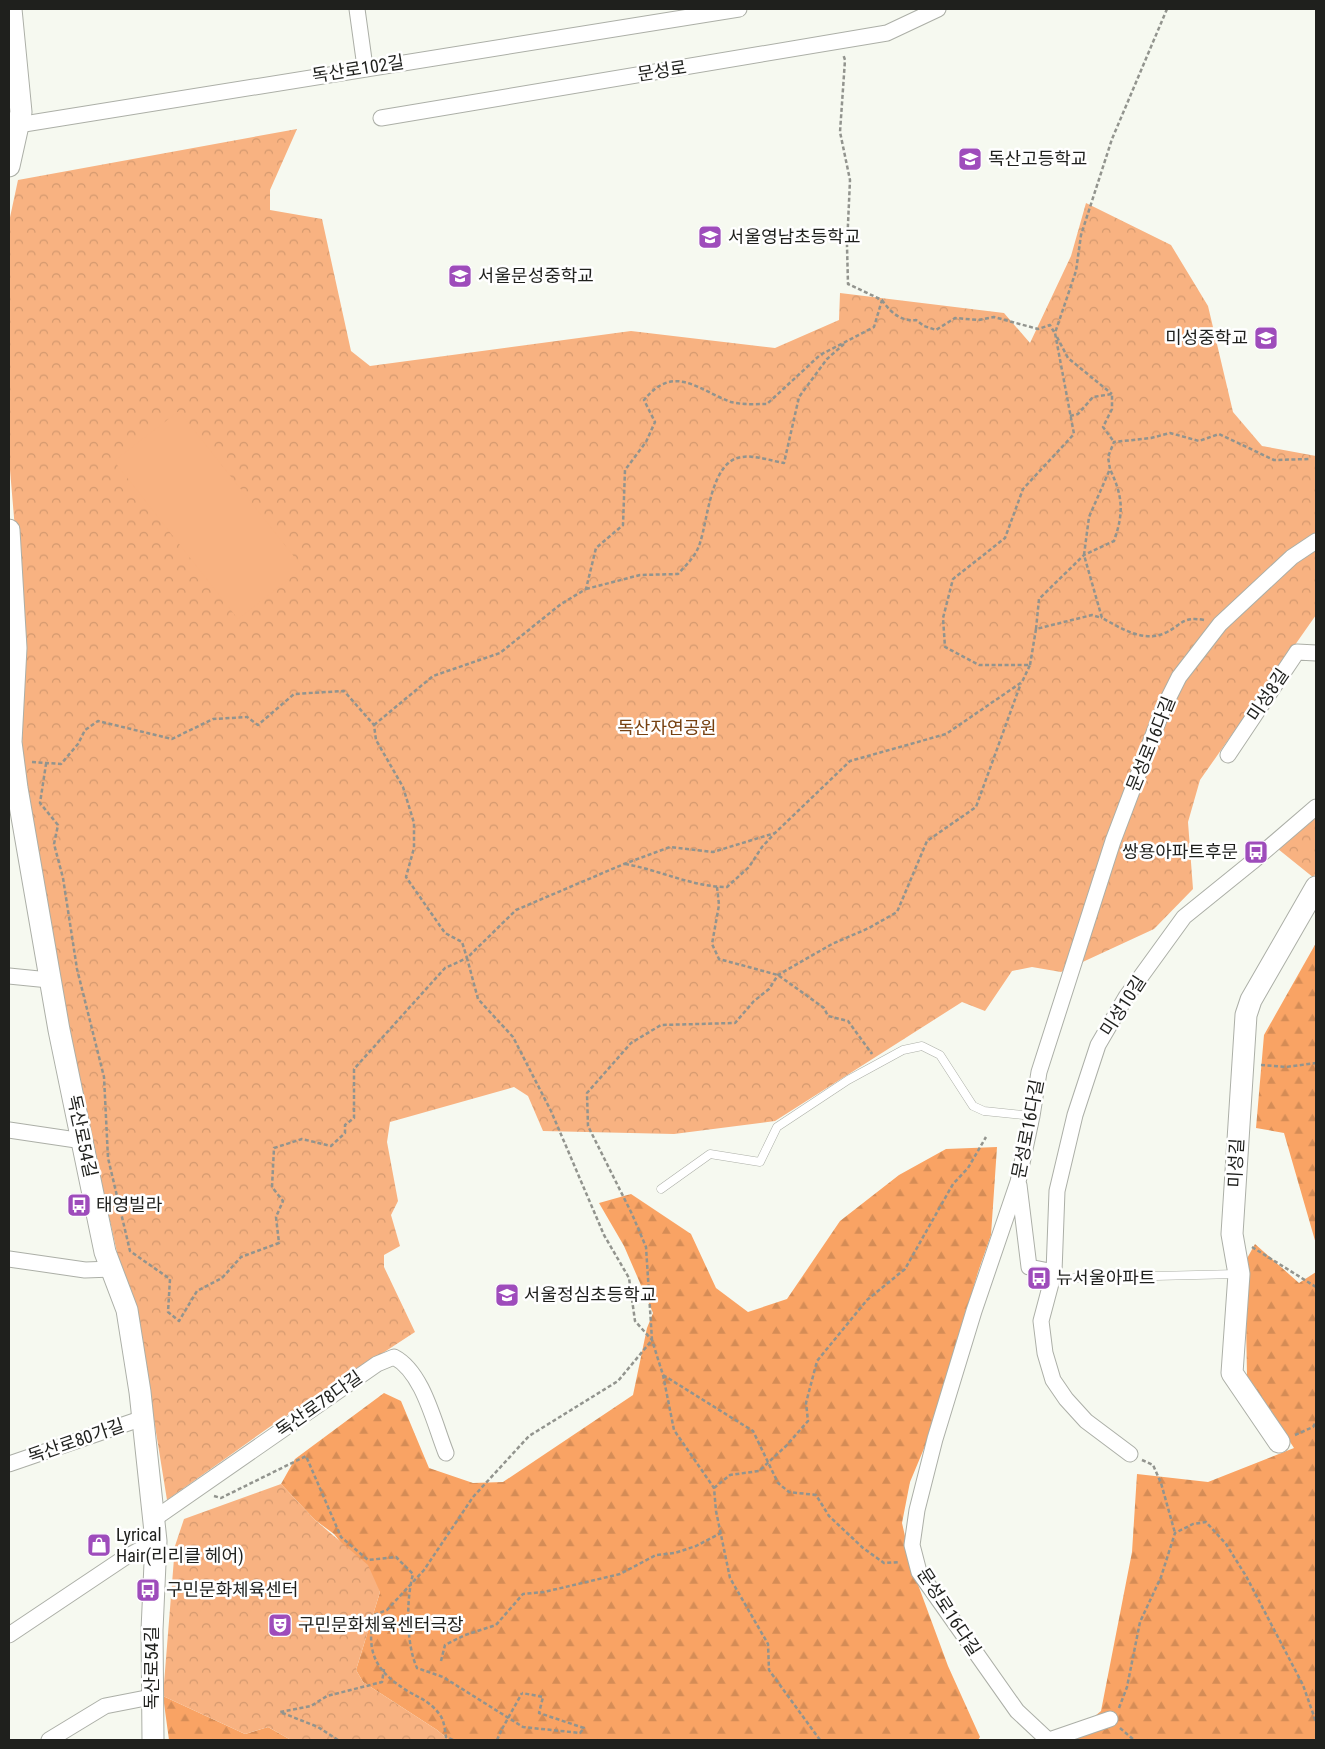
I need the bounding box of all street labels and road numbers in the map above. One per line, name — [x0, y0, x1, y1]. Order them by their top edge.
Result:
street label: 독산로102길 — [310, 51, 405, 86]
street label: 문성로 — [636, 56, 688, 85]
street label: 미성8길 — [1243, 665, 1293, 725]
street label: 문성로16다길 — [1122, 693, 1179, 794]
street label: 미성10길 — [1095, 972, 1150, 1040]
street label: 문성로16다길 — [1008, 1078, 1047, 1180]
street label: 독산로54길 — [63, 1093, 101, 1179]
street label: 미성길 — [1224, 1138, 1247, 1188]
street label: 독산로78다길 — [271, 1366, 366, 1441]
street label: 독산로80가길 — [25, 1414, 127, 1467]
street label: 문성로16다길 — [913, 1564, 986, 1660]
street label: 독산로54길 — [141, 1626, 162, 1710]

